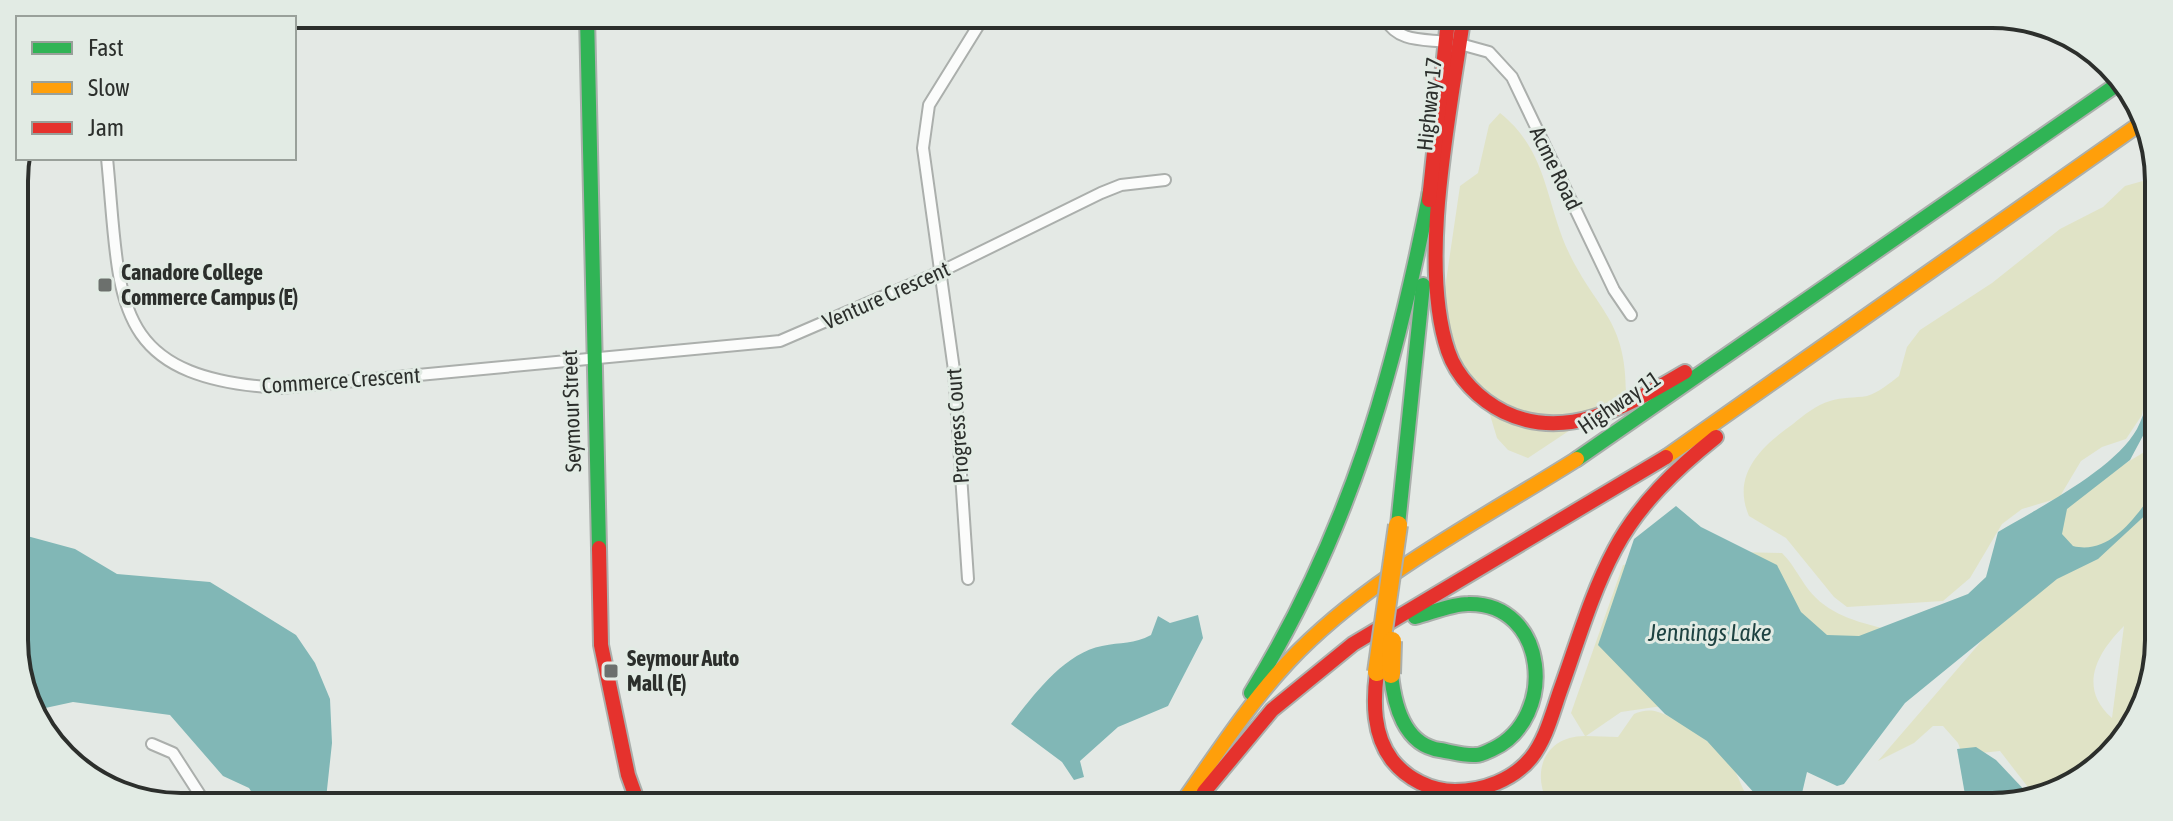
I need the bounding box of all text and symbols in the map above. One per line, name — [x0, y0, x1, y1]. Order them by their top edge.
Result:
legend — [16, 16, 296, 160]
text: Fast — [88, 34, 124, 61]
street label: Highway 17 — [1411, 56, 1447, 152]
text: Slow — [88, 74, 130, 101]
text: Jam — [88, 114, 124, 141]
street label: Acme Road — [1525, 122, 1587, 214]
street label: Venture Crescent — [818, 255, 954, 335]
place label: Canadore College Commerce Campus (E) — [121, 259, 298, 310]
marker: Canadore College Commerce Campus (E) — [96, 276, 114, 294]
street label: Seymour Street — [556, 349, 586, 473]
street label: Commerce Crescent — [261, 361, 421, 399]
street label: Highway 11 — [1573, 365, 1665, 439]
street label: Progress Court — [940, 367, 974, 485]
water label: Jennings Lake — [1647, 619, 1772, 646]
place label: Seymour Auto Mall (E) — [627, 645, 739, 696]
marker: Seymour Auto Mall (E) — [602, 662, 620, 680]

